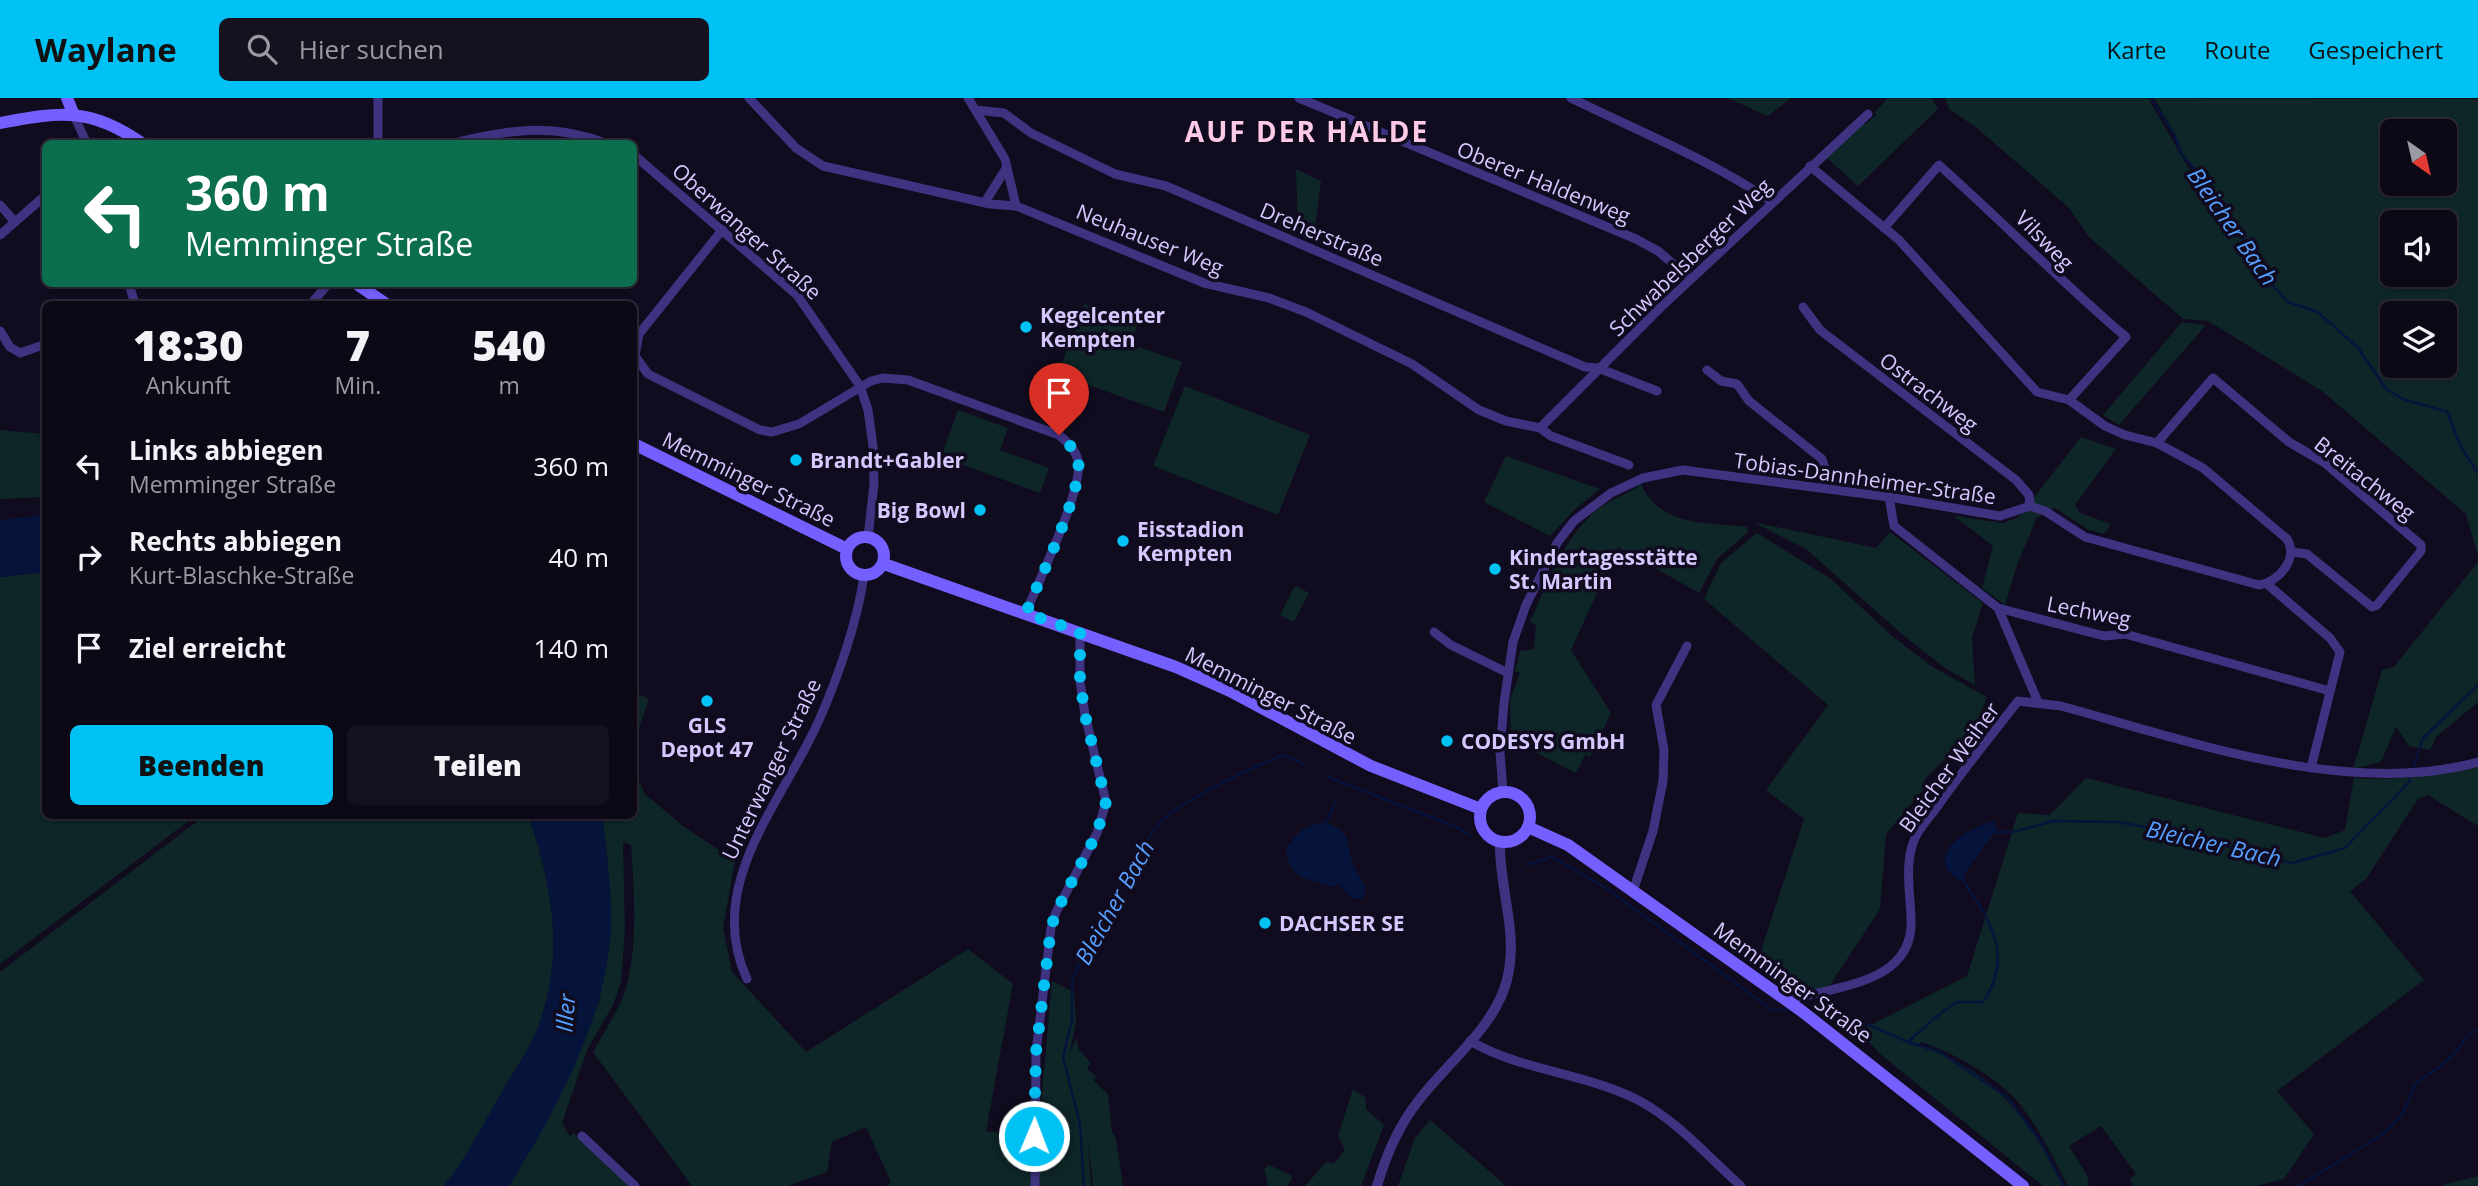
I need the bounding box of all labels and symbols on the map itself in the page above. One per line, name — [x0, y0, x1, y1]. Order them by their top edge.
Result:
district label: AUF DER HALDE — [1185, 112, 1429, 150]
north arrow — [2380, 119, 2457, 196]
street label: Oberer Haldenweg — [1453, 134, 1635, 230]
street label: Oberwanger Straße — [666, 156, 828, 306]
water label: Bleicher Bach — [2180, 160, 2286, 292]
street label: Schwabelsberger Weg — [1603, 172, 1777, 342]
street label: Dreherstraße — [1256, 195, 1388, 273]
street label: Neuhauser Weg — [1072, 197, 1228, 281]
street label: Vilsweg — [2010, 204, 2080, 276]
place label: Kegelcenter Kempten — [1040, 301, 1166, 353]
marker: Kegelcenter Kempten — [1018, 319, 1034, 335]
street label: Ostrachweg — [1874, 346, 1984, 438]
pin — [1029, 363, 1089, 435]
street label: Memminger Straße — [658, 425, 840, 533]
street label: Breitachweg — [2309, 430, 2421, 526]
place label: Brandt+Gabler — [810, 446, 965, 474]
street label: Tobias-Dannheimer-Straße — [1732, 446, 1998, 510]
marker: Brandt+Gabler — [788, 452, 804, 468]
place label: Big Bowl — [877, 496, 966, 524]
marker: Big Bowl — [972, 502, 988, 518]
place label: Eisstadion Kempten — [1137, 515, 1244, 567]
marker: Eisstadion Kempten — [1115, 533, 1131, 549]
place label: Kindertagesstätte St. Martin — [1509, 543, 1698, 595]
marker: Kindertagesstätte St. Martin — [1487, 561, 1503, 577]
street label: Lechweg — [2045, 589, 2133, 633]
street label: Memminger Straße — [1180, 640, 1362, 750]
street label: Unterwanger Straße — [715, 674, 827, 864]
marker: GLS Depot 47 — [699, 693, 715, 709]
street label: Bleicher Weiher — [1892, 696, 2006, 838]
place label: GLS Depot 47 — [661, 711, 753, 763]
place label: CODESYS GmbH — [1461, 727, 1625, 755]
marker: CODESYS GmbH — [1439, 733, 1455, 749]
water label: Bleicher Bach — [2143, 812, 2285, 874]
water label: Bleicher Bach — [1067, 834, 1161, 970]
place label: DACHSER SE — [1279, 909, 1404, 937]
marker: DACHSER SE — [1257, 915, 1273, 931]
street label: Memminger Straße — [1708, 915, 1878, 1049]
water label: Iller — [547, 992, 583, 1034]
position arrow — [997, 1099, 1071, 1173]

